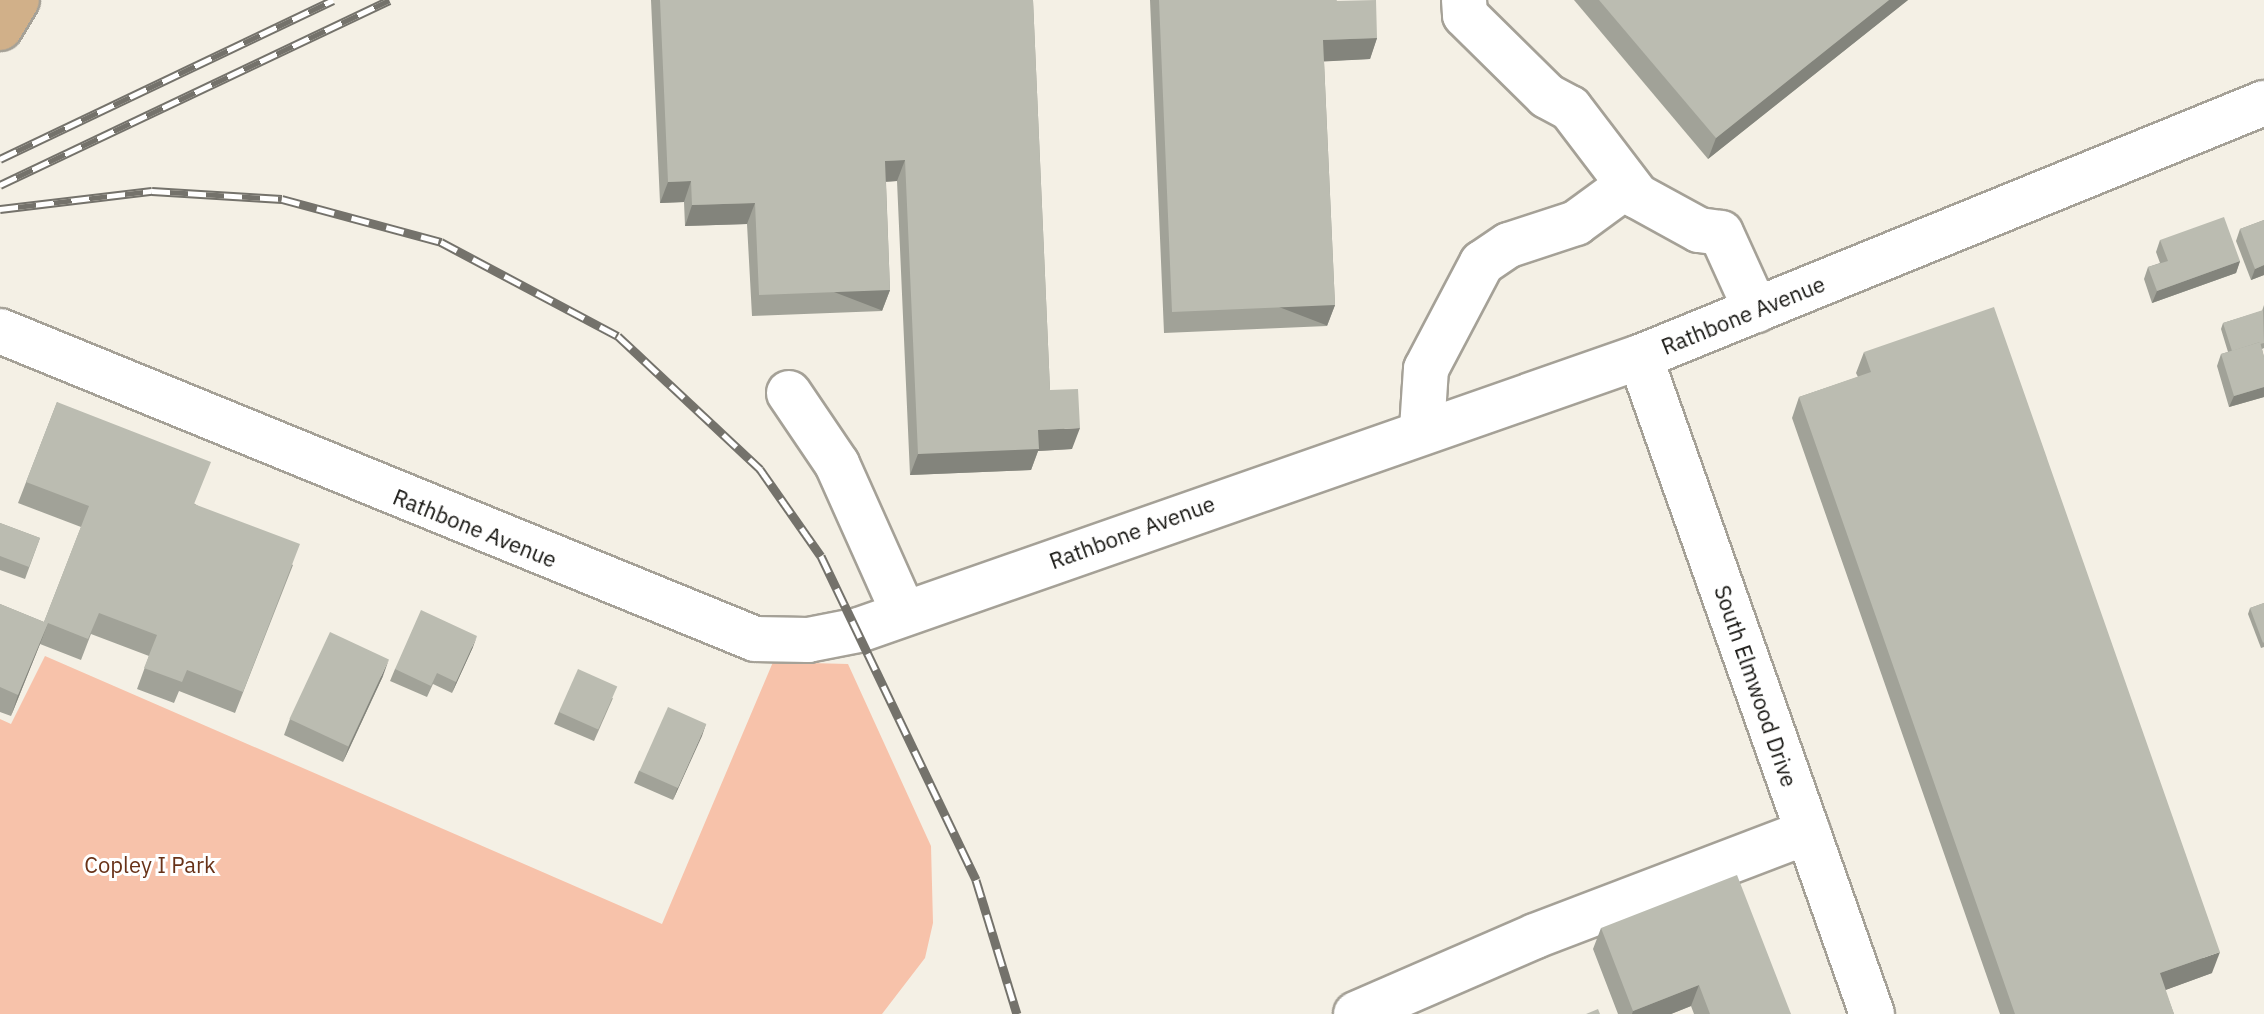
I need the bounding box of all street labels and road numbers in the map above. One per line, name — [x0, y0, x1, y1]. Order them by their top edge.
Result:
street label: Rathbone Avenue — [1657, 270, 1829, 360]
street label: Rathbone Avenue — [389, 483, 561, 573]
street label: Rathbone Avenue — [1046, 490, 1218, 574]
street label: South Elmwood Drive — [1709, 582, 1803, 790]

